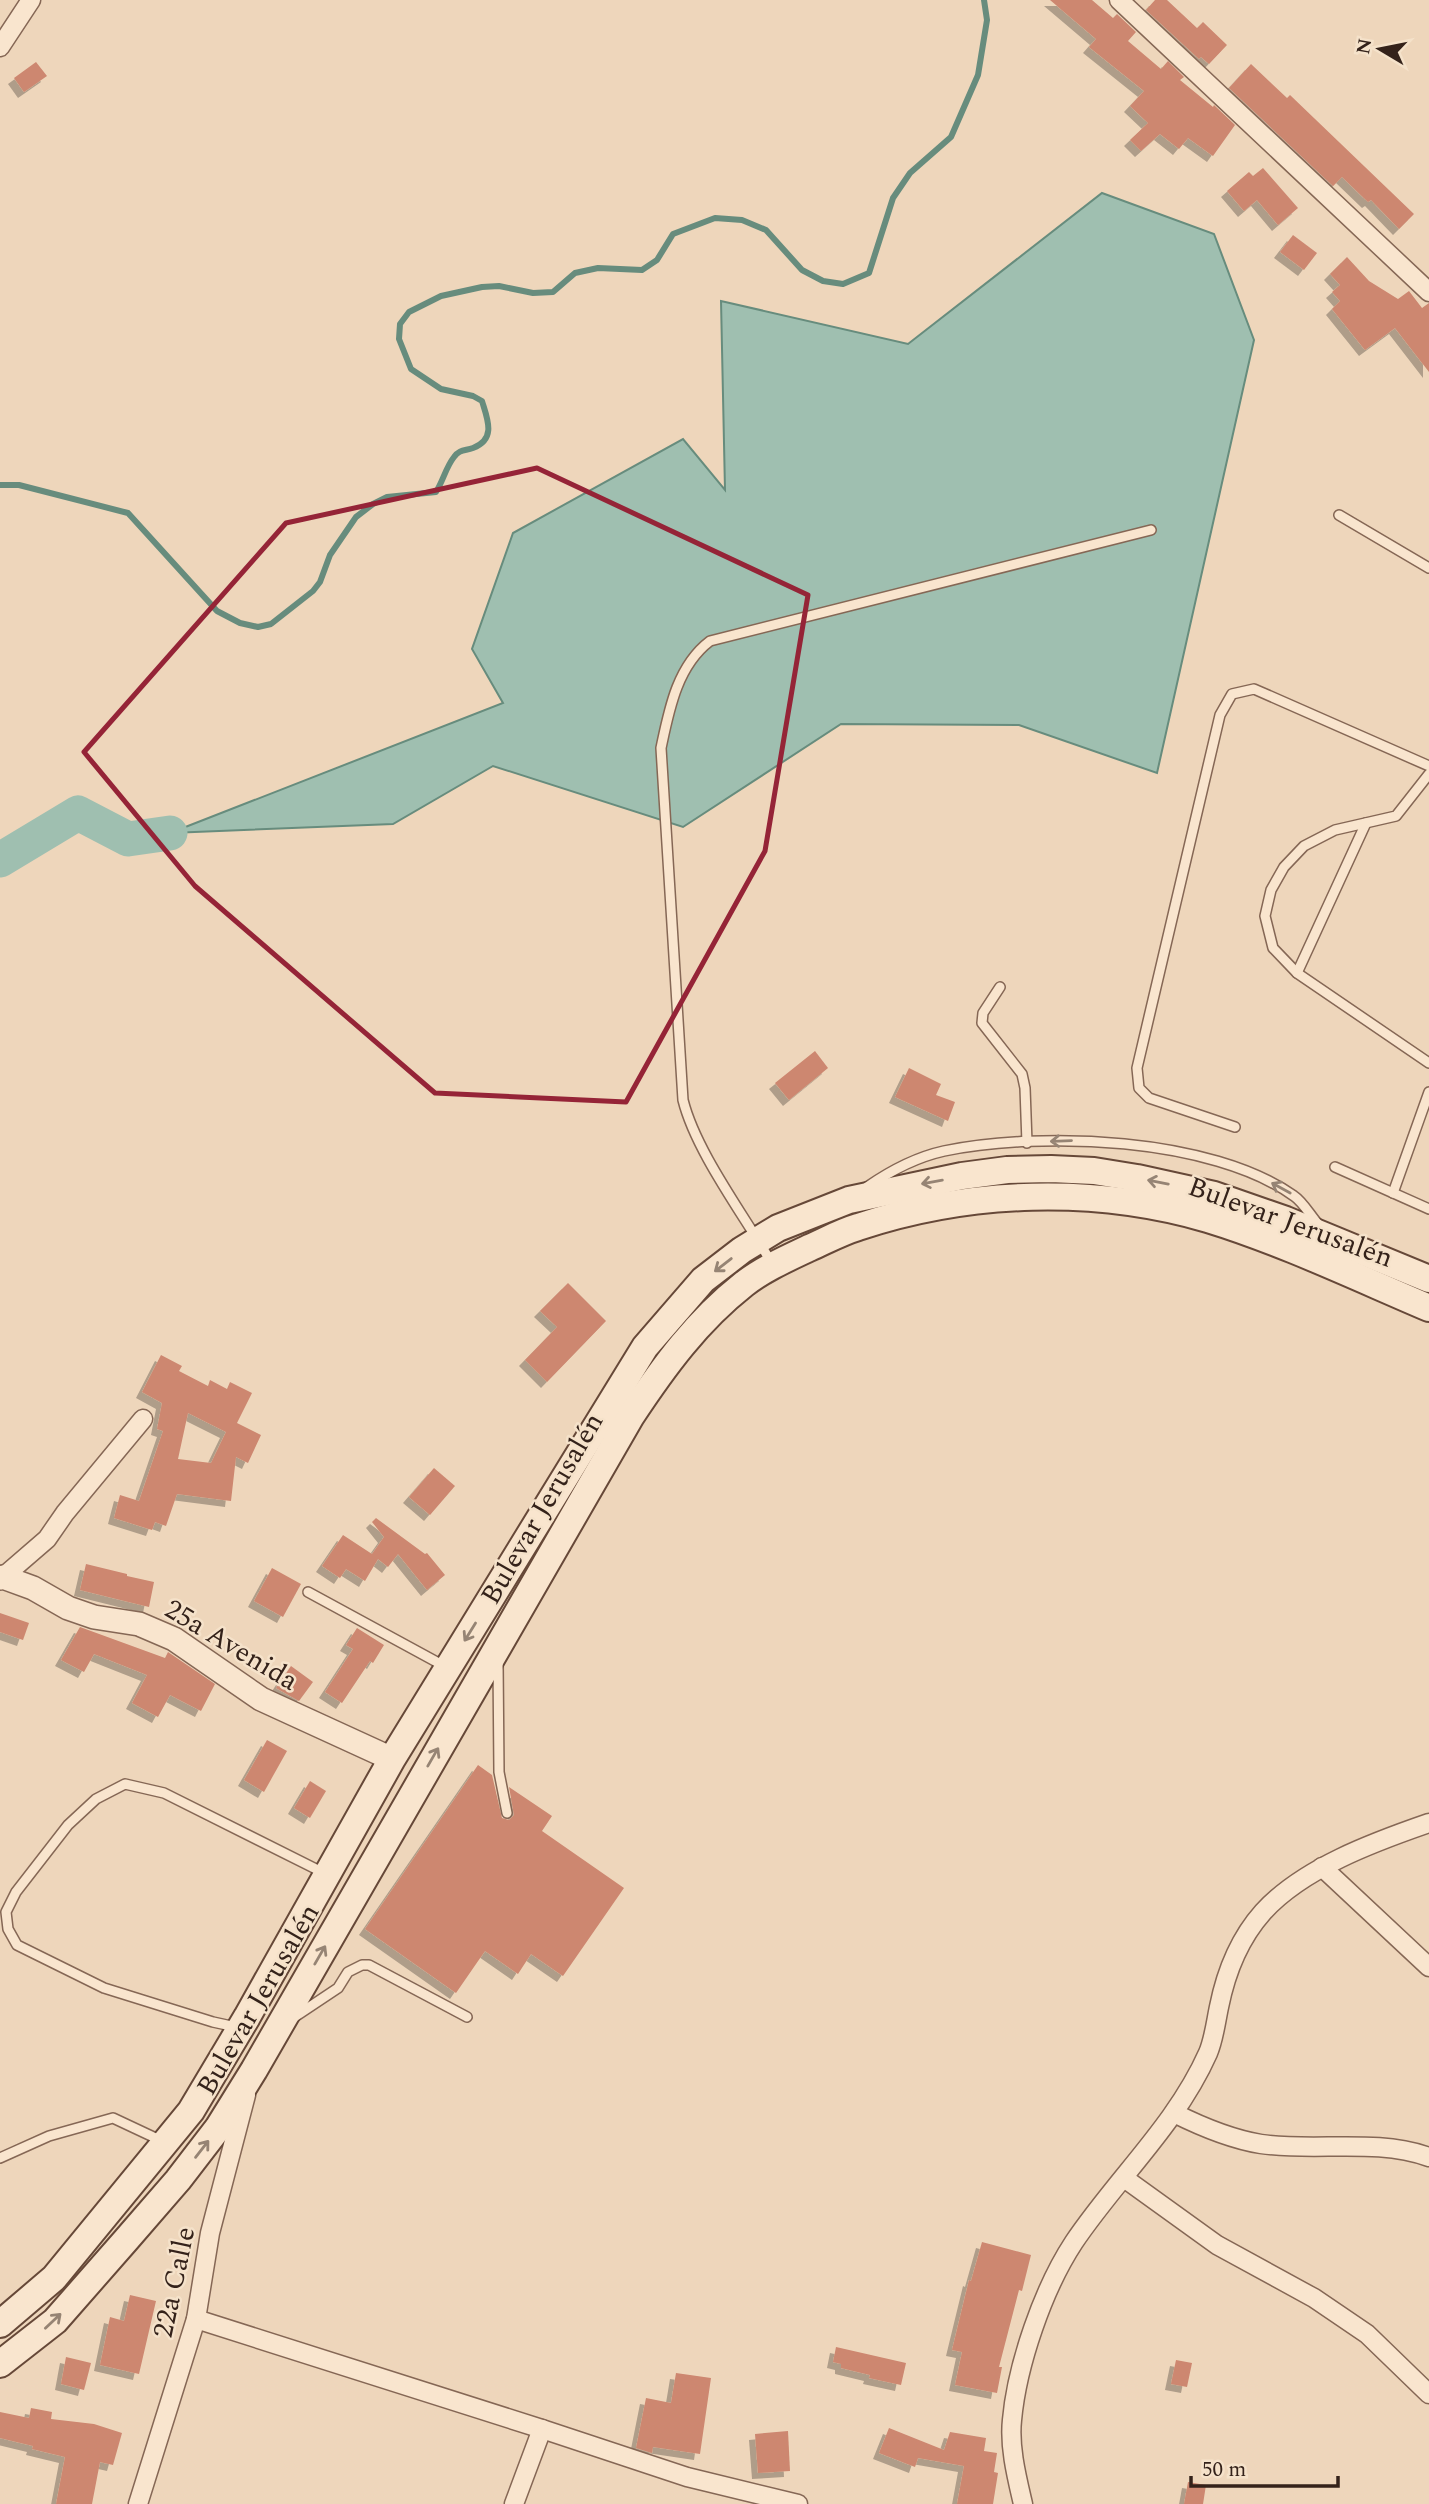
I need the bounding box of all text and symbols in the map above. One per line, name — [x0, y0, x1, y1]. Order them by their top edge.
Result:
north arrow — [1345, 14, 1415, 84]
text: N — [1349, 36, 1380, 56]
one-way arrow — [1050, 1134, 1073, 1148]
street label: Bulevar Jerusalén — [1182, 1165, 1399, 1279]
one-way arrow — [1147, 1174, 1170, 1188]
one-way arrow — [921, 1176, 944, 1189]
one-way arrow — [1271, 1181, 1291, 1195]
one-way arrow — [715, 1257, 733, 1272]
street label: Bulevar Jerusalén — [470, 1405, 615, 1613]
street label: 25a Avenida — [156, 1588, 307, 1702]
one-way arrow — [463, 1621, 477, 1641]
one-way arrow — [426, 1748, 440, 1768]
street label: Bulevar Jerusalén — [186, 1896, 331, 2104]
one-way arrow — [313, 1945, 327, 1965]
one-way arrow — [194, 2140, 209, 2159]
street label: 22a Calle — [142, 2223, 207, 2342]
one-way arrow — [44, 2313, 62, 2329]
scale bar — [1191, 2444, 1338, 2488]
text: 50 m — [1202, 2454, 1246, 2486]

